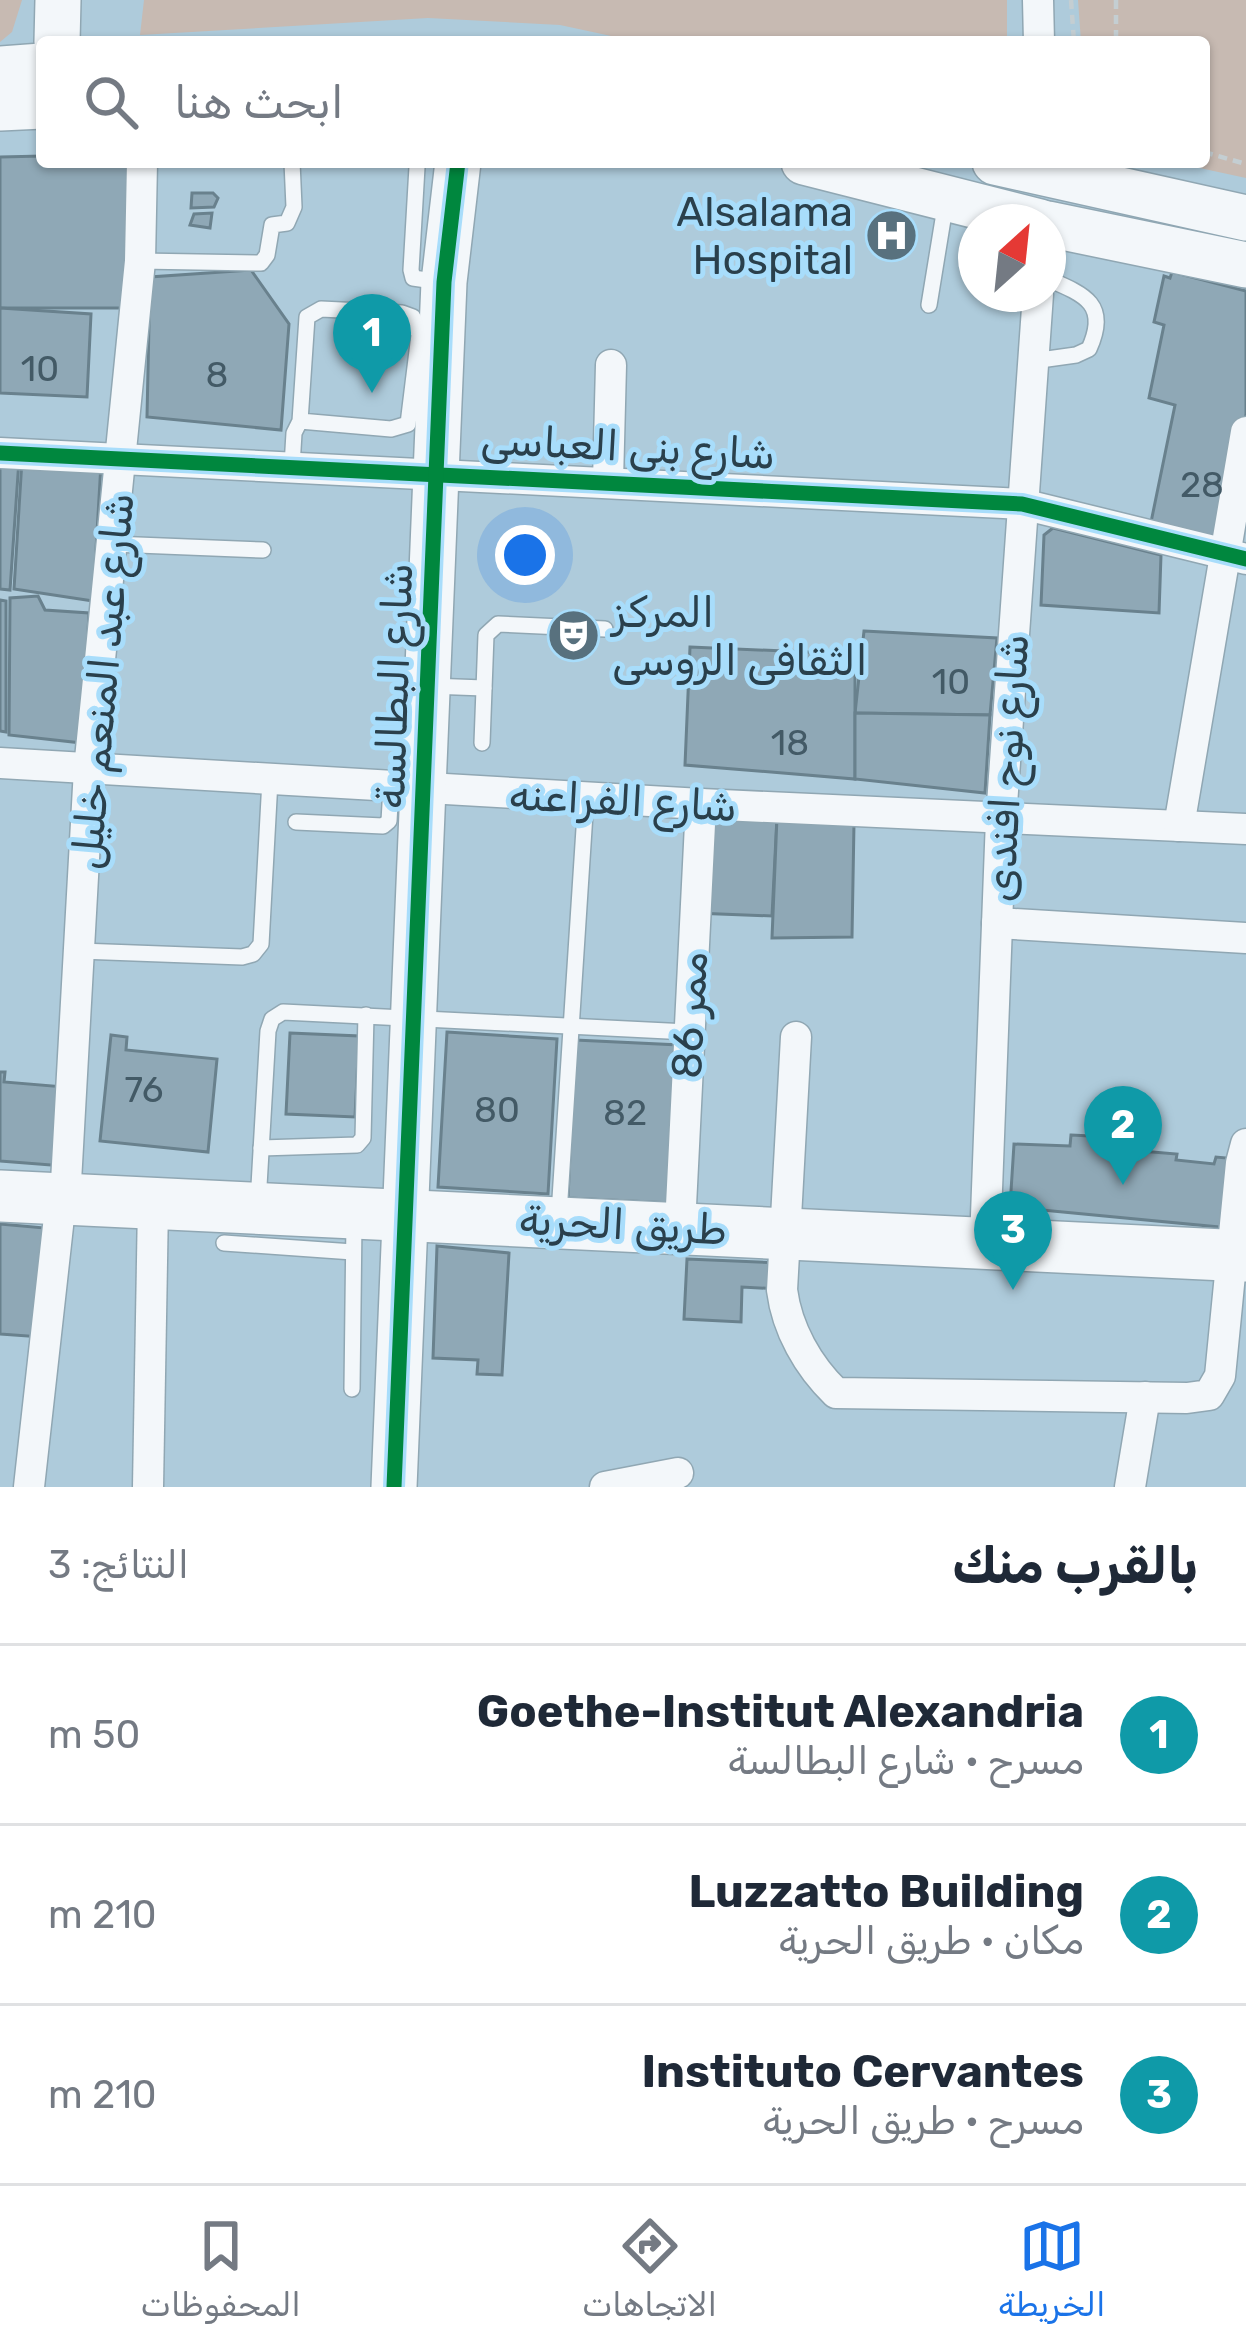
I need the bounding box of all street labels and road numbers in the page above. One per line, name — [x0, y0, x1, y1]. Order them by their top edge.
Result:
street label: شارع بنى العباسى — [479, 414, 777, 484]
street label: شارع عبد المنعم خليل — [62, 491, 148, 872]
street label: شارع البطالسة — [365, 562, 427, 810]
street label: شارع نوح افندى — [975, 633, 1043, 904]
street label: شارع الفراعنه — [507, 770, 738, 836]
street label: ممر 86 — [662, 950, 718, 1080]
street label: طريق الحرية — [518, 1195, 728, 1255]

